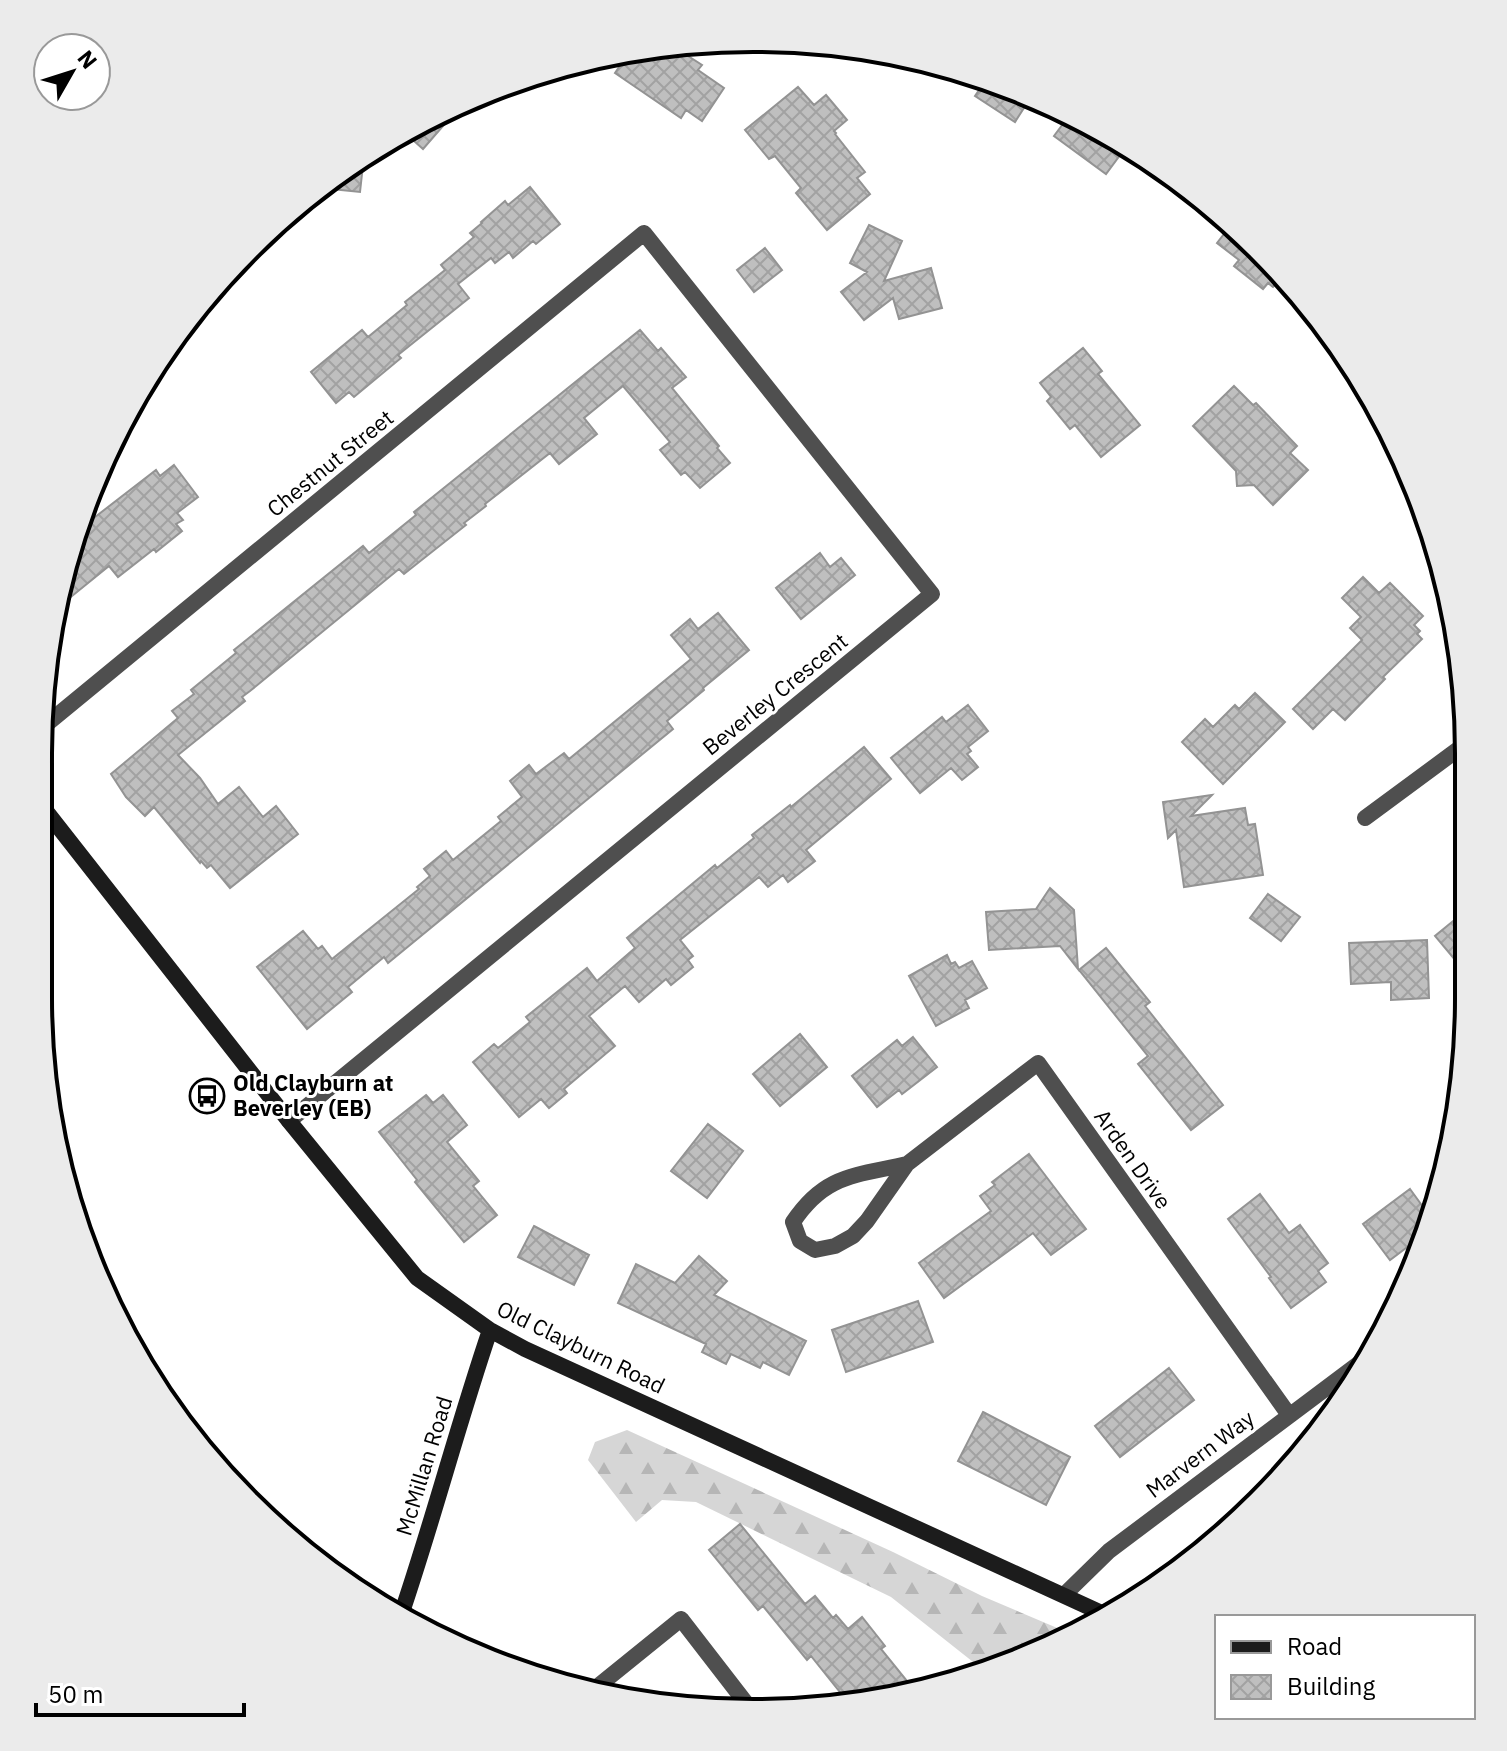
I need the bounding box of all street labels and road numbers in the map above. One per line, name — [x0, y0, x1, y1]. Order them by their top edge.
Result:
street label: Chestnut Street — [260, 403, 399, 523]
street label: Beverley Crescent — [696, 626, 853, 761]
street label: Arden Drive — [1088, 1103, 1178, 1214]
street label: Old Clayburn Road — [492, 1293, 670, 1400]
street label: McMillan Road — [389, 1393, 458, 1539]
street label: Marvern Way — [1140, 1403, 1260, 1504]

